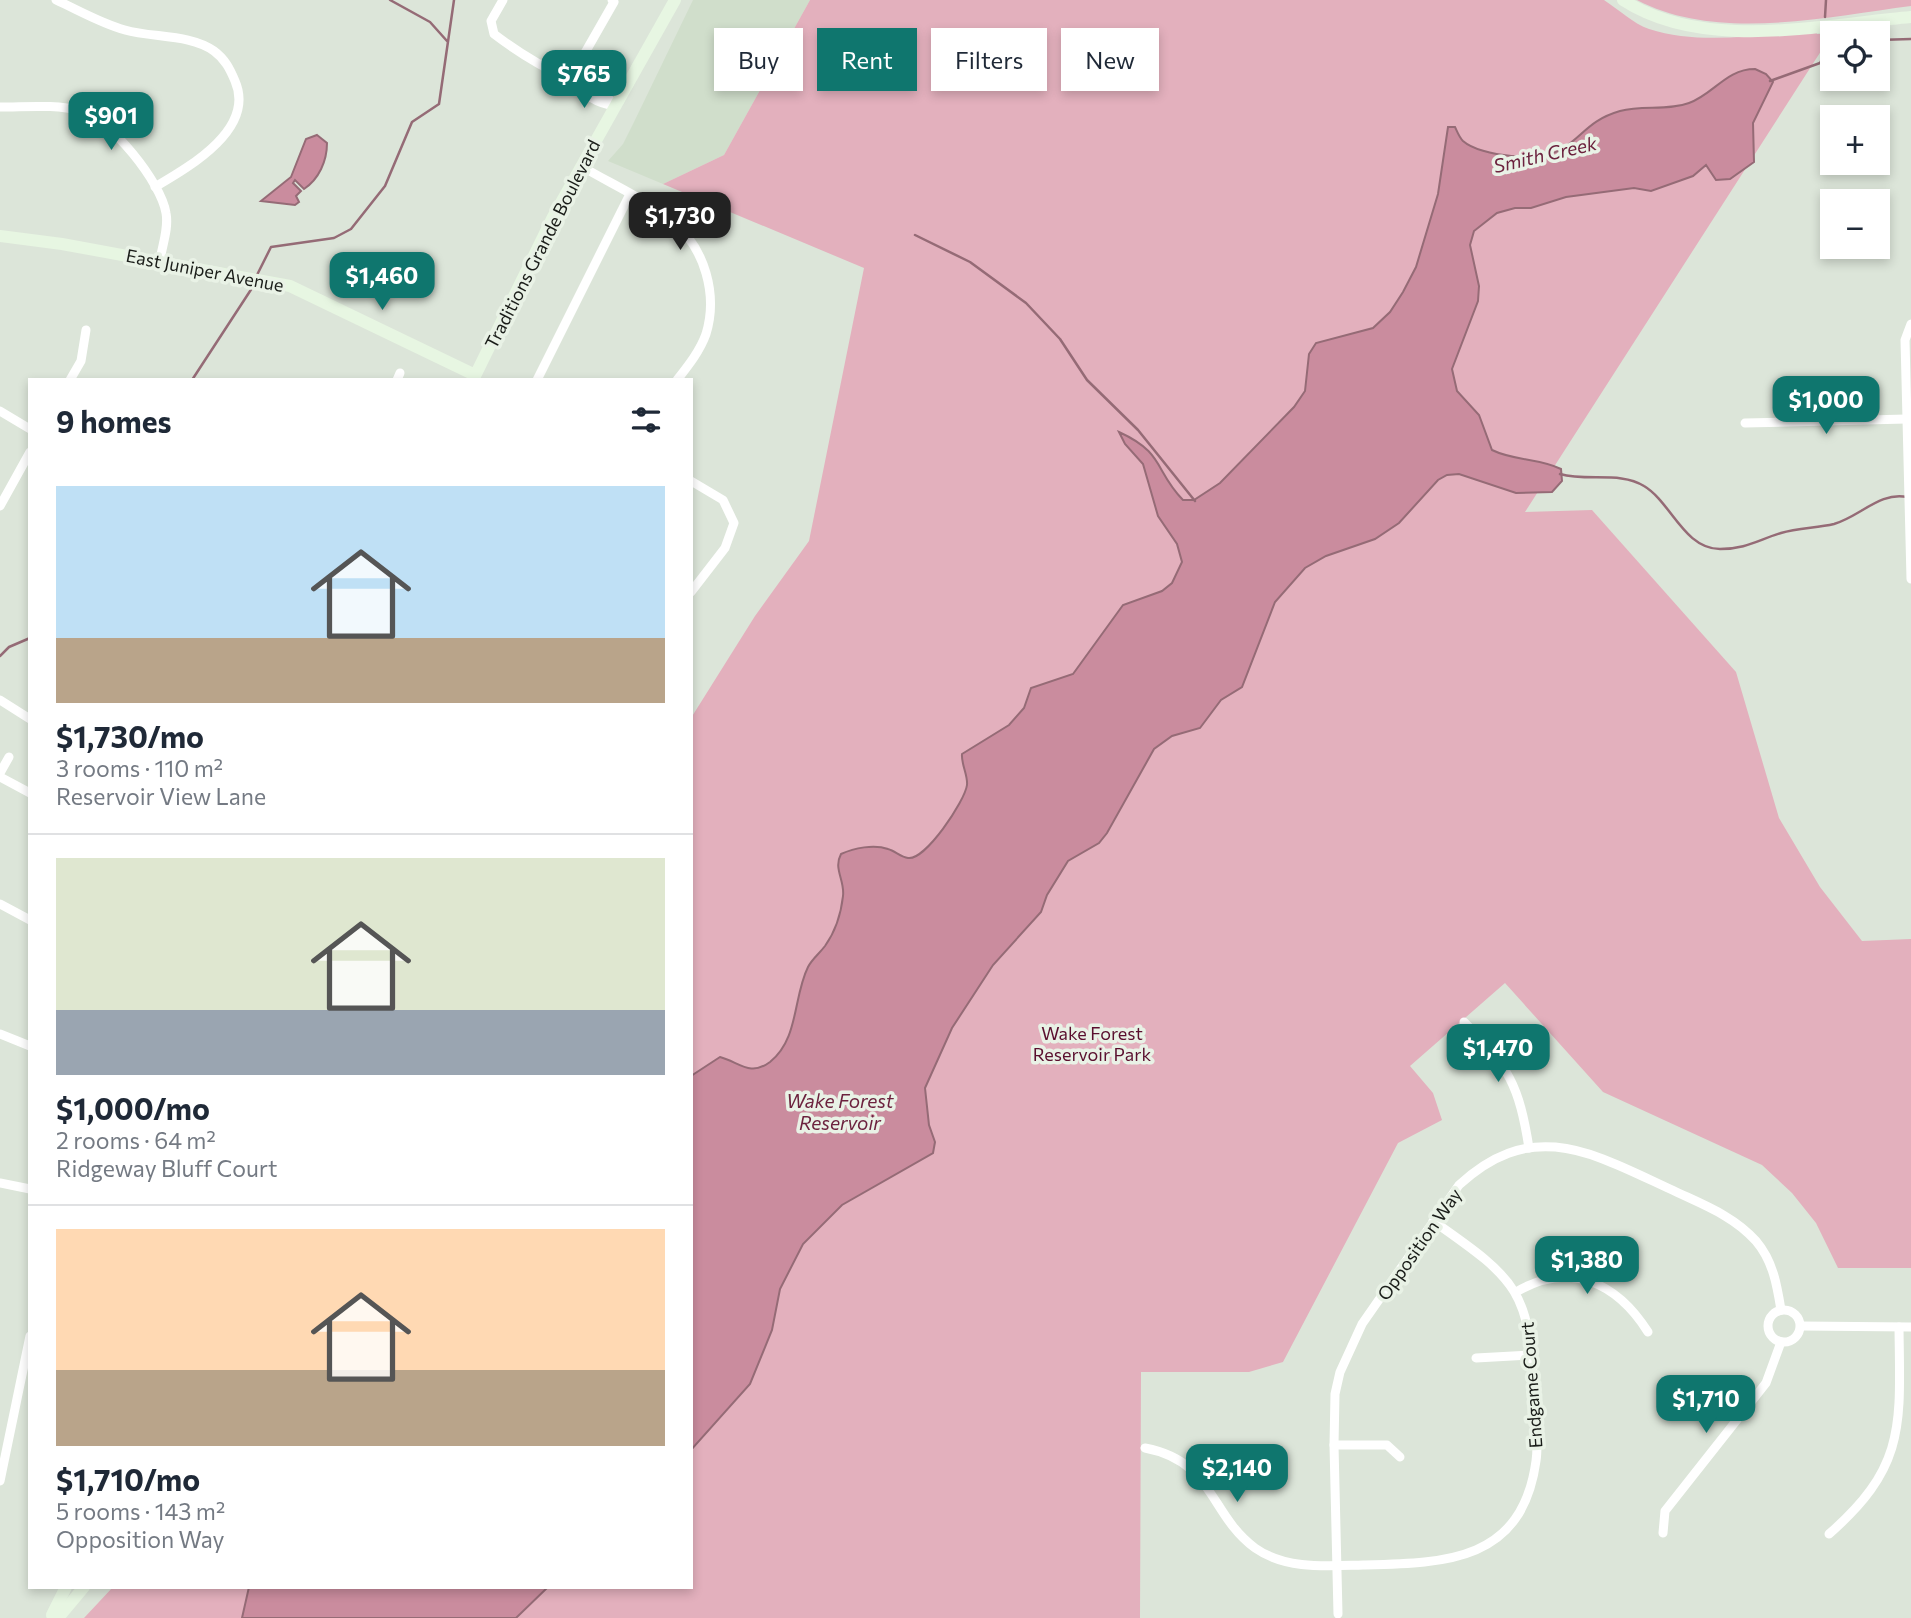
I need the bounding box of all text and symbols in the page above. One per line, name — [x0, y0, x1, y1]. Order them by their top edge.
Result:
map controls — [1820, 21, 1890, 259]
button: locate — [1820, 21, 1890, 91]
chip: Buy — [714, 28, 803, 91]
chip: Rent — [817, 28, 917, 91]
chip: Filters — [931, 28, 1047, 91]
chip: New — [1061, 28, 1159, 91]
pin: $765 — [543, 50, 625, 110]
text: $765 — [557, 59, 611, 87]
pin: $901 — [70, 92, 152, 152]
text: $901 — [84, 101, 138, 129]
button: + — [1820, 105, 1890, 175]
water label: Smith Creek — [1491, 131, 1600, 177]
street label: Traditions Grande Boulevard — [480, 136, 604, 352]
button: − — [1820, 189, 1890, 259]
pin: $1,730 — [623, 192, 737, 252]
text: $1,730 — [645, 201, 715, 229]
street label: East Juniper Avenue — [124, 244, 286, 296]
pin: $1,460 — [325, 252, 439, 312]
text: $1,460 — [346, 261, 418, 289]
pin: $1,000 — [1769, 376, 1883, 436]
text: $1,000 — [1789, 385, 1863, 413]
icon: filters — [627, 401, 665, 439]
text: 9 homes — [56, 402, 171, 439]
icon: home — [298, 531, 424, 657]
text: $1,730/mo — [56, 717, 204, 754]
text: 3 rooms · 110 m² — [56, 754, 223, 782]
text: Reservoir View Lane — [56, 782, 266, 810]
icon: home — [298, 903, 424, 1029]
park label: Wake Forest Reservoir Park — [1033, 1022, 1151, 1065]
pin: $1,470 — [1441, 1024, 1555, 1084]
text: $1,470 — [1463, 1033, 1533, 1061]
text: $1,000/mo — [56, 1089, 210, 1126]
water label: Wake Forest Reservoir — [786, 1089, 895, 1134]
text: 2 rooms · 64 m² — [56, 1126, 216, 1154]
text: Ridgeway Bluff Court — [56, 1154, 278, 1182]
street label: Opposition Way — [1372, 1184, 1466, 1304]
pin: $1,380 — [1530, 1236, 1644, 1296]
text: $1,380 — [1551, 1245, 1623, 1273]
icon: home — [298, 1274, 424, 1400]
street label: Endgame Court — [1516, 1321, 1546, 1449]
pin: $1,710 — [1649, 1376, 1763, 1435]
text: $1,710 — [1672, 1384, 1740, 1412]
pin: $2,140 — [1180, 1444, 1294, 1504]
text: $2,140 — [1202, 1453, 1272, 1481]
text: $1,710/mo — [56, 1460, 200, 1497]
text: 5 rooms · 143 m² — [56, 1497, 225, 1525]
text: Opposition Way — [56, 1525, 224, 1553]

